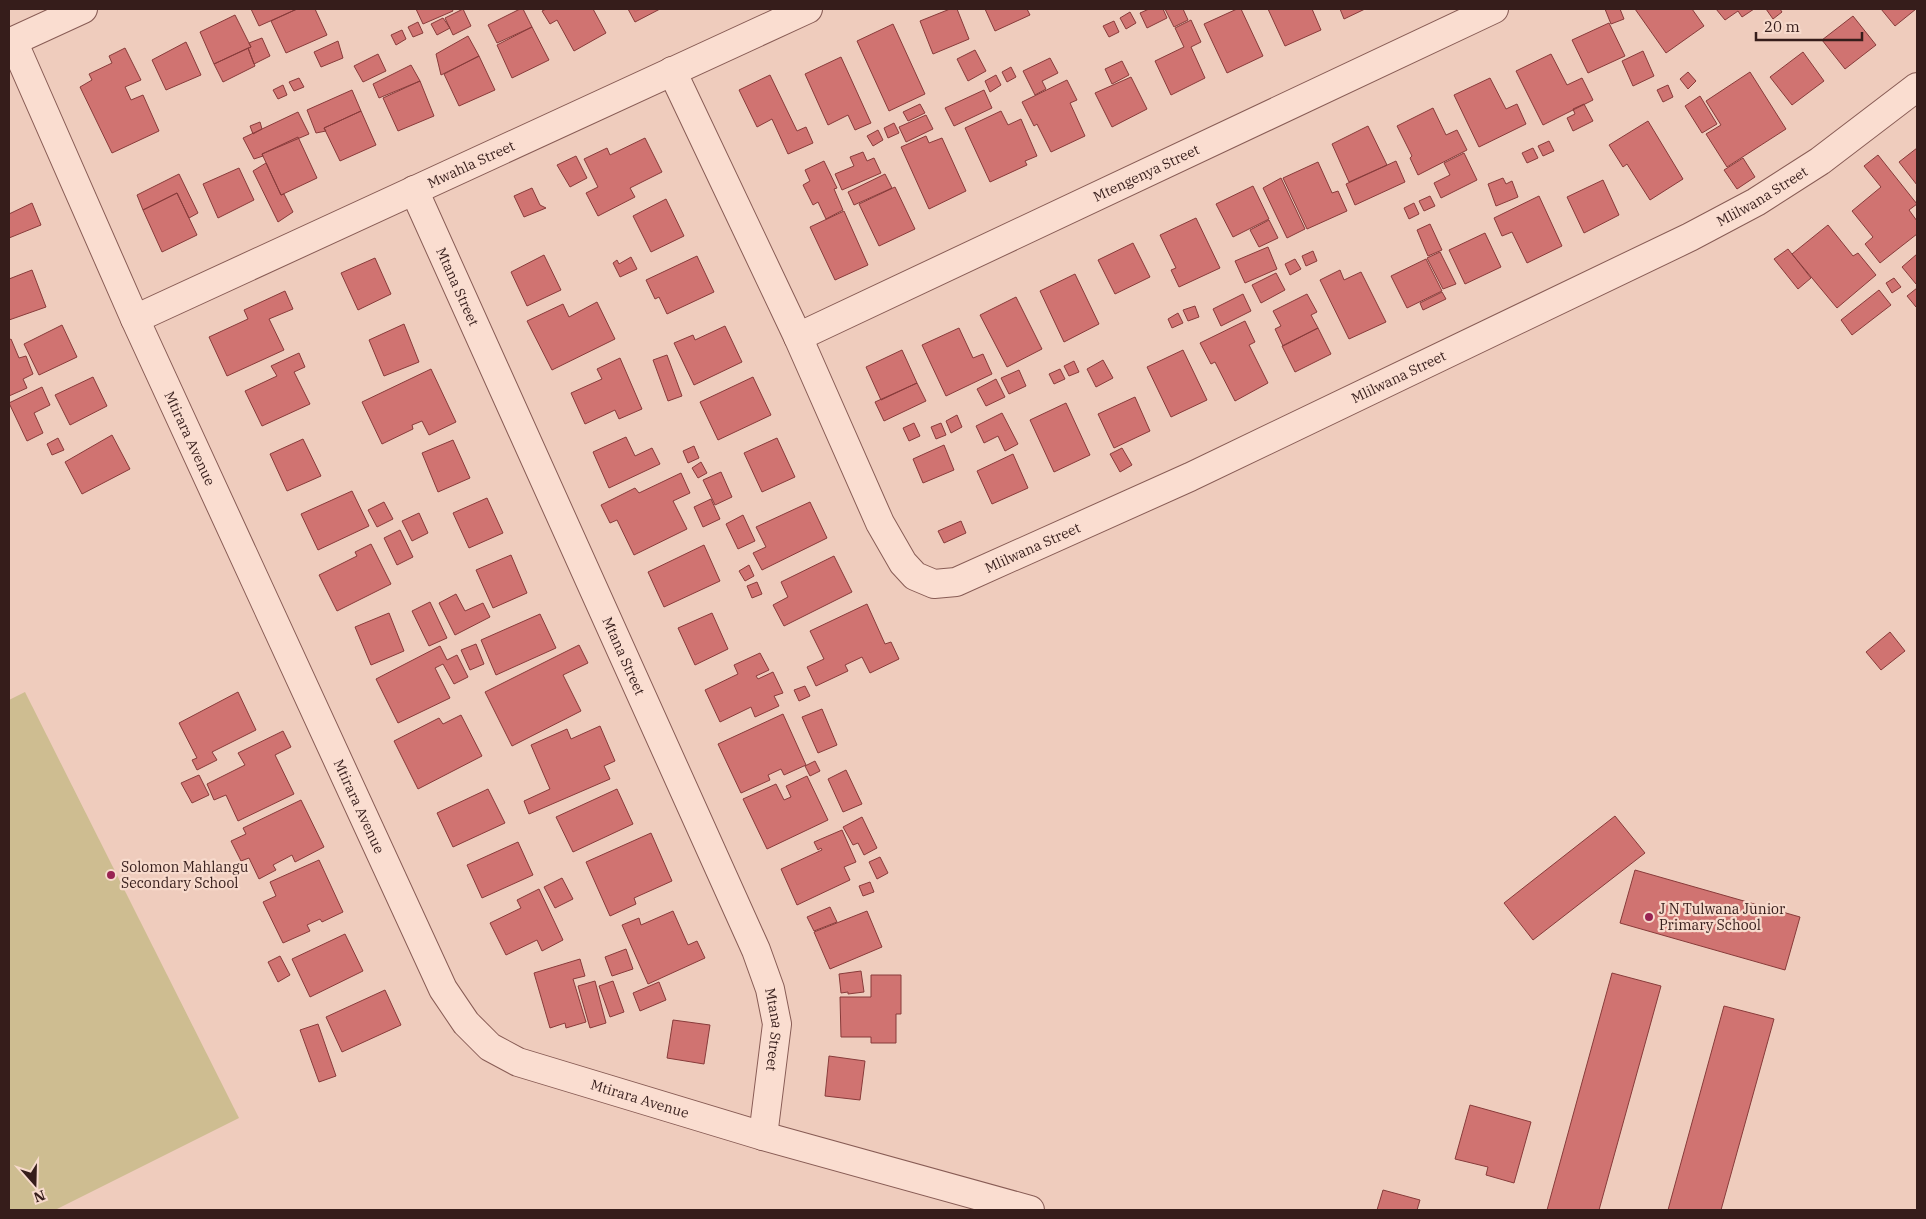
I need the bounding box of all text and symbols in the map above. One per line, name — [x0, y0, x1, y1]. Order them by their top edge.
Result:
scale bar — [1756, 10, 1862, 42]
text: 20 m — [1764, 17, 1800, 36]
street label: Mwahla Street — [425, 136, 518, 192]
street label: Mtengenya Street — [1090, 140, 1202, 206]
street label: Mlilwana Street — [1714, 162, 1811, 230]
street label: Mtana Street — [432, 245, 483, 329]
street label: Mlilwana Street — [1348, 347, 1449, 407]
street label: Mtirara Avenue — [160, 388, 219, 488]
street label: Mlilwana Street — [982, 518, 1083, 577]
street label: Mtana Street — [598, 614, 649, 698]
street label: Mtirara Avenue — [330, 756, 388, 856]
place label: Solomon Mahlangu Secondary School — [121, 858, 249, 892]
marker: Solomon Mahlangu Secondary School — [105, 869, 117, 881]
place label: J N Tulwana Junior Primary School — [1659, 900, 1786, 934]
marker: J N Tulwana Junior Primary School — [1643, 911, 1655, 923]
street label: Mtana Street — [761, 986, 786, 1072]
street label: Mtirara Avenue — [588, 1075, 691, 1122]
north arrow — [10, 1159, 60, 1209]
text: N — [31, 1186, 48, 1207]

